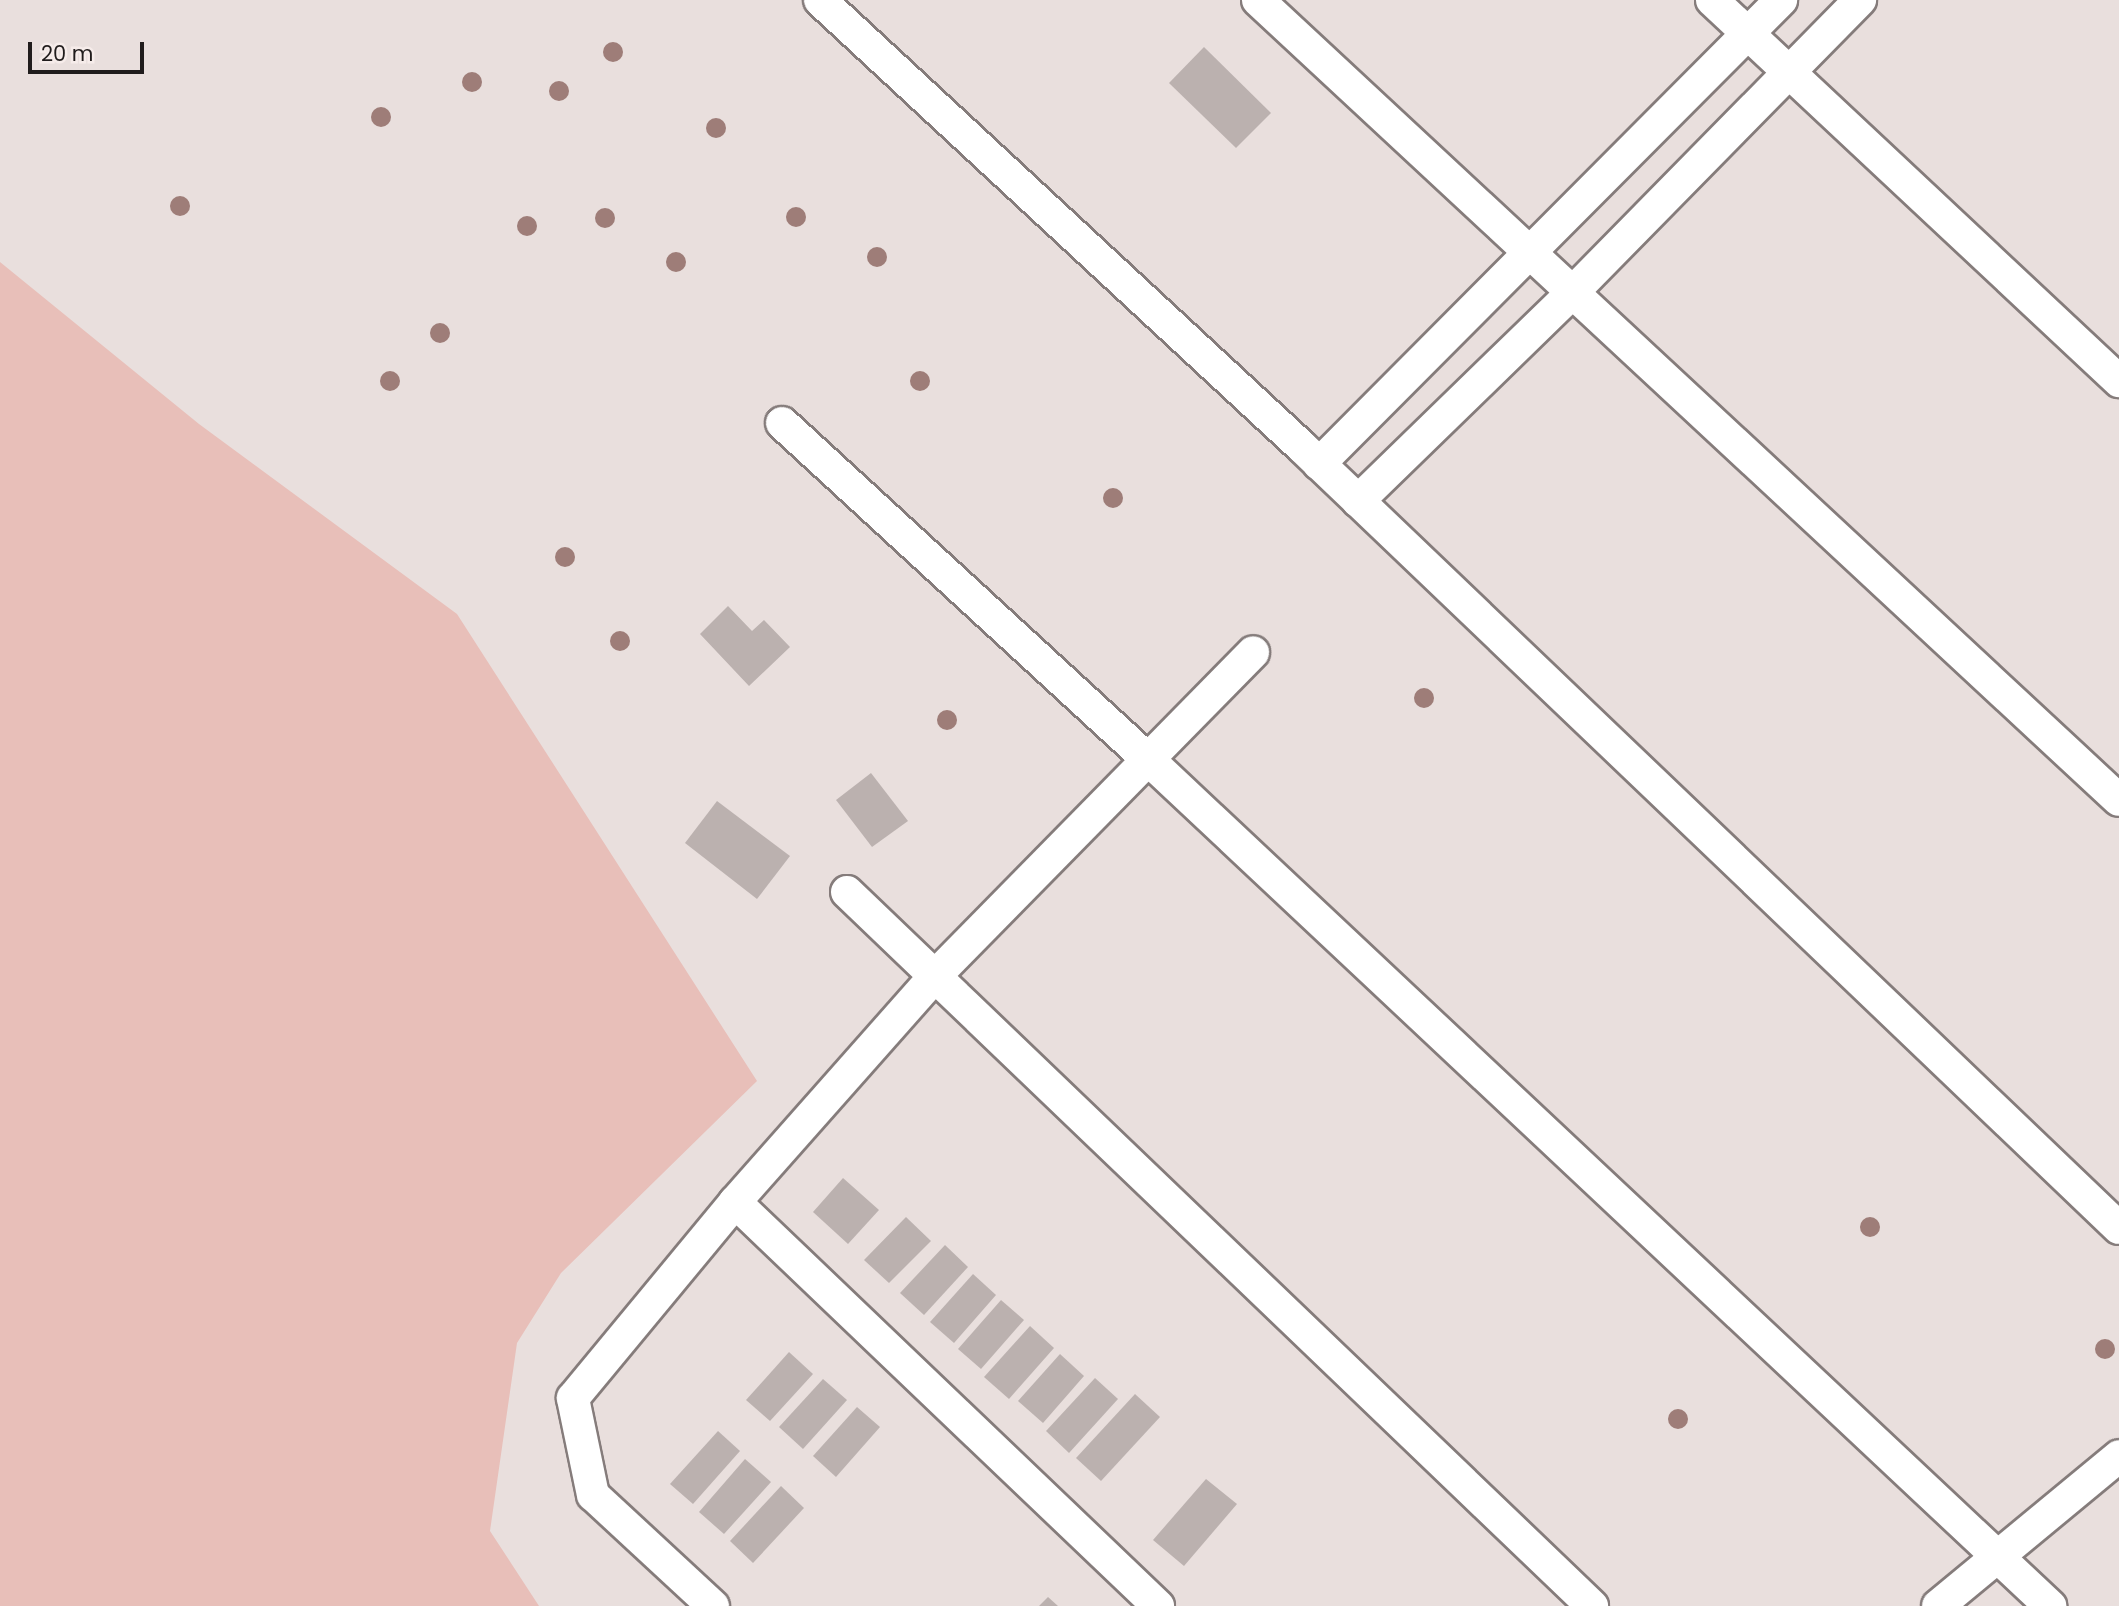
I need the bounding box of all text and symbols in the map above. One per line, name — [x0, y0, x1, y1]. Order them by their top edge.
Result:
scale bar — [32, 28, 147, 72]
text: 20 m — [41, 39, 94, 68]

